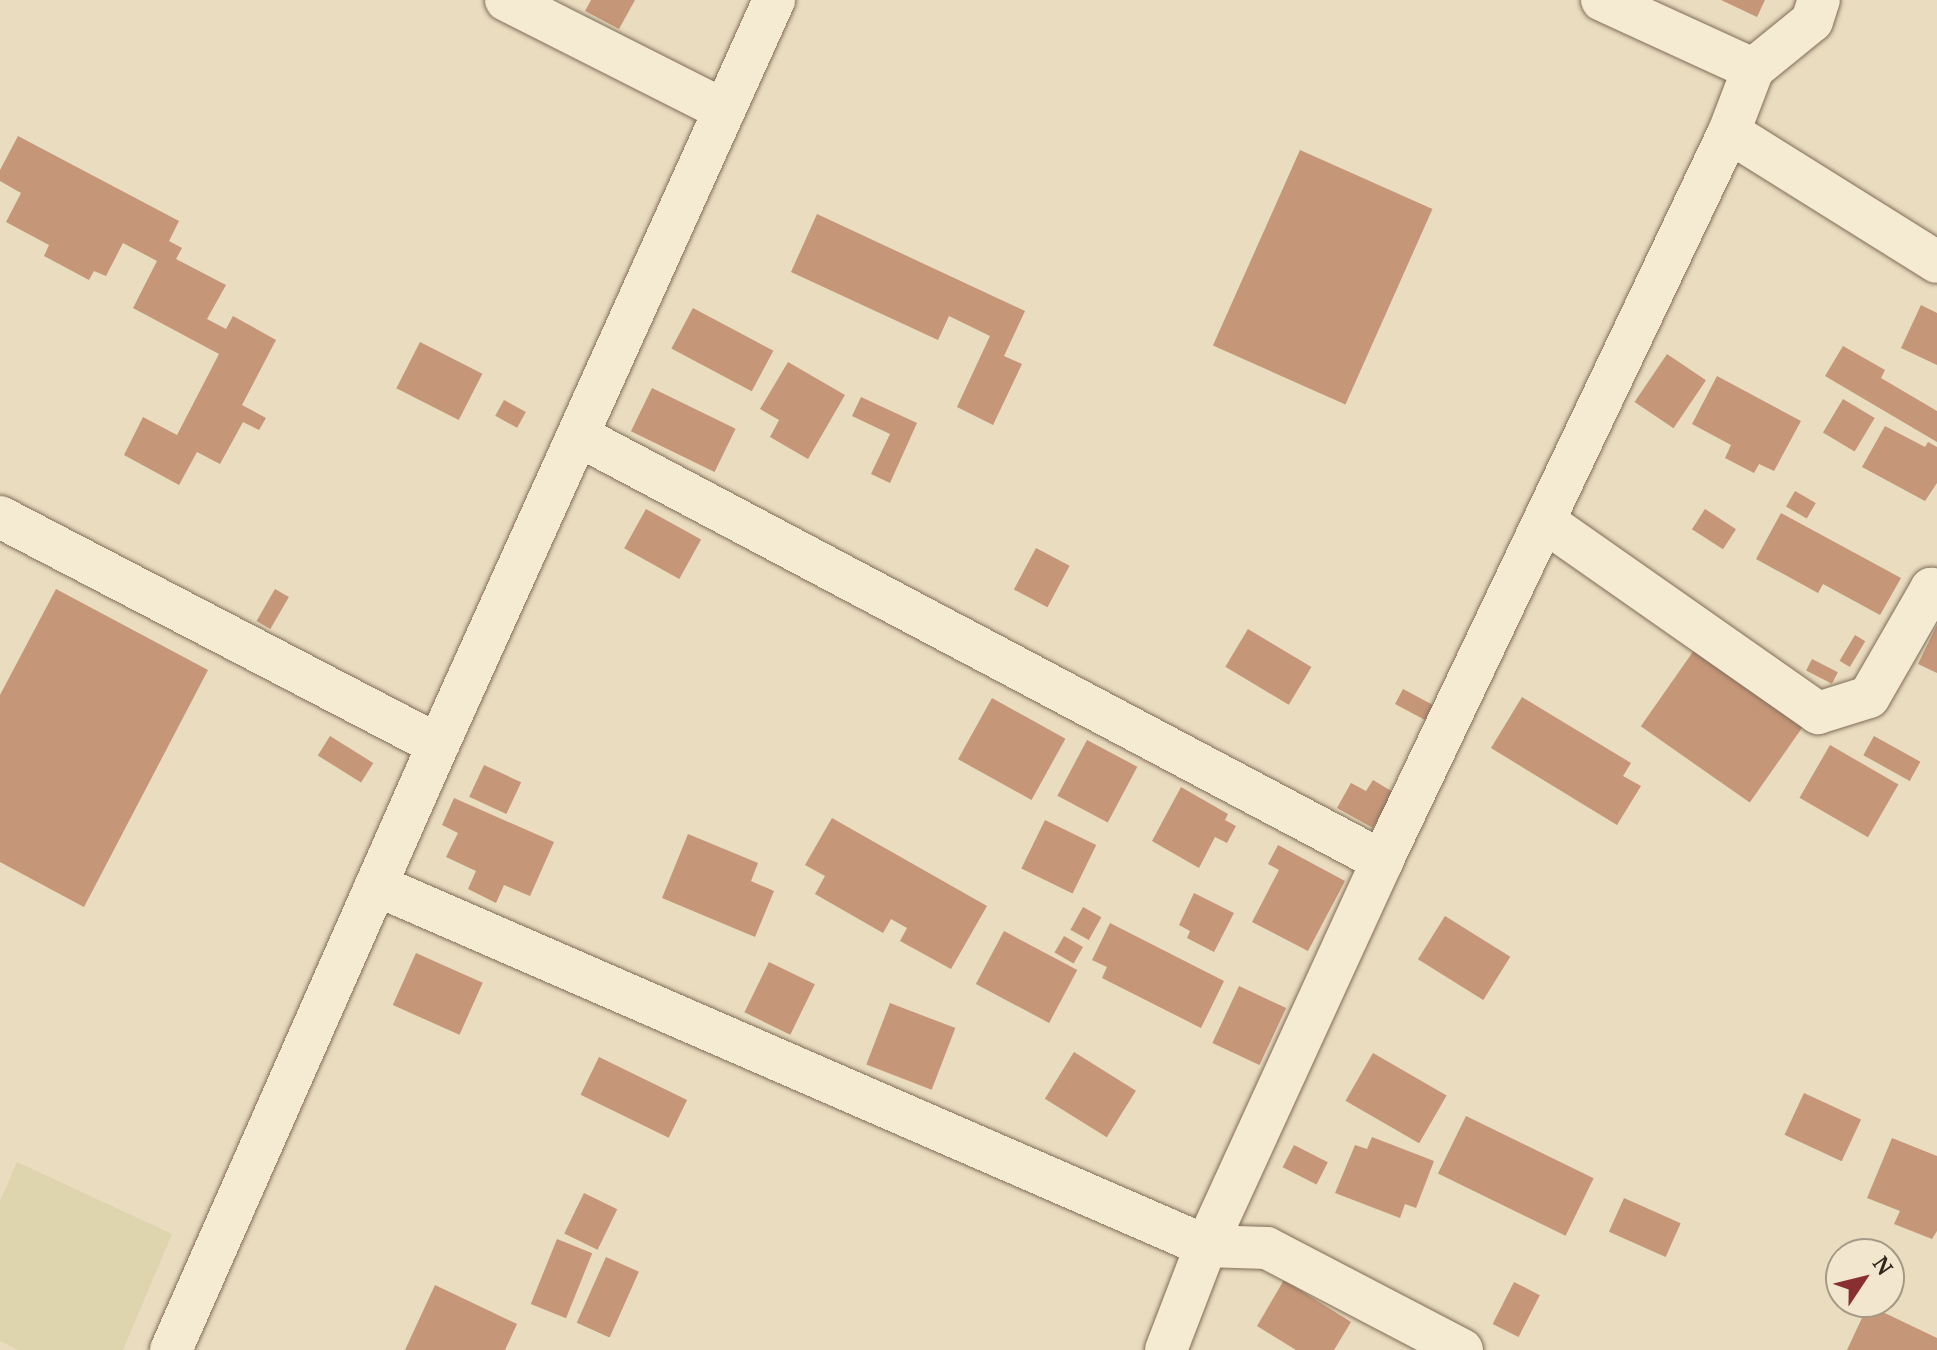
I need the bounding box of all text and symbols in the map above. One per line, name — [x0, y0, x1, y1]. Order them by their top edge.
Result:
north arrow — [1825, 1238, 1905, 1318]
text: N — [1867, 1250, 1900, 1280]

